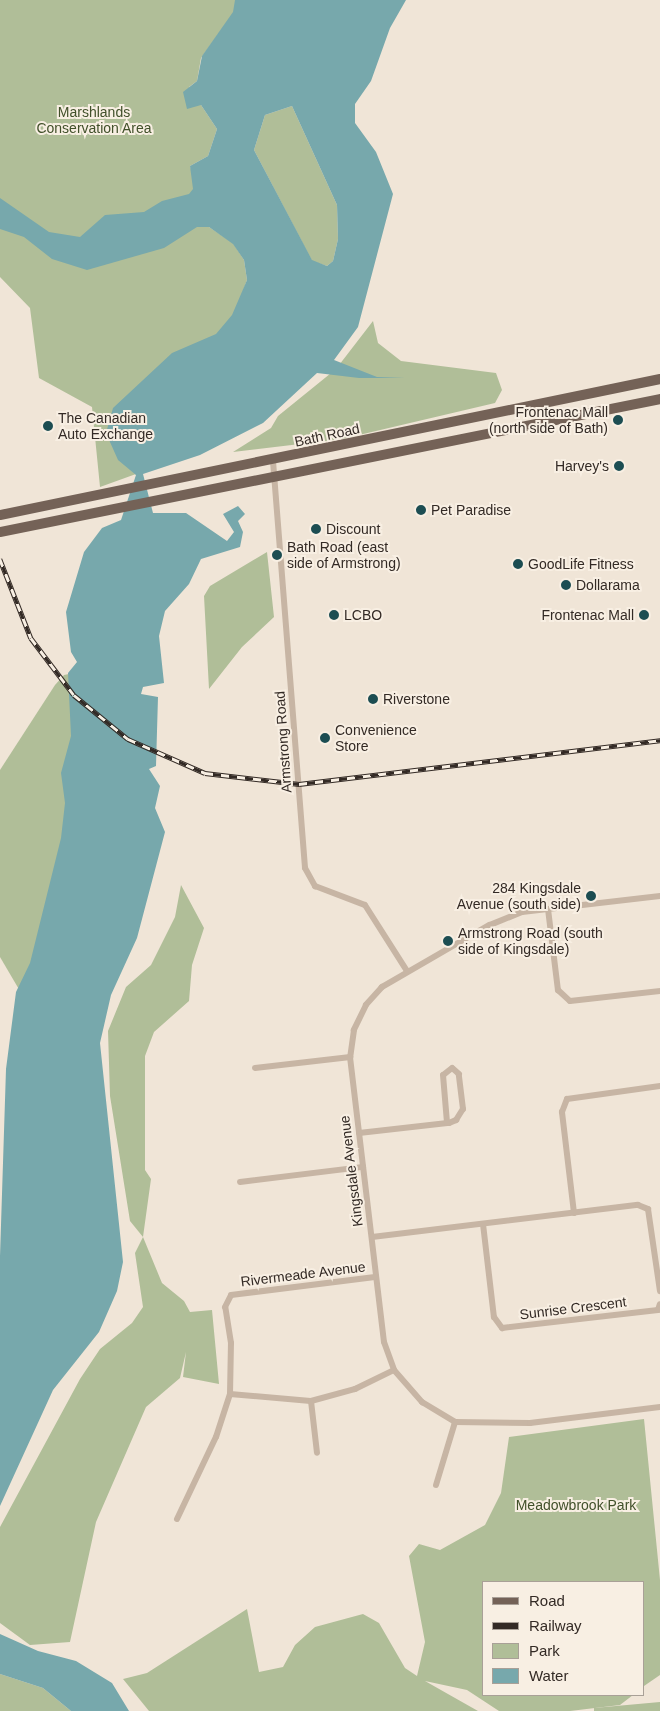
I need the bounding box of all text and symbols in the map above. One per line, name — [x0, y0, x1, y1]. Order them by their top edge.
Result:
park label: Marshlands Conservation Area — [36, 104, 152, 136]
place label: Frontenac Mall (north side of Bath) — [489, 404, 608, 437]
place label: The Canadian Auto Exchange — [58, 410, 153, 442]
marker: Frontenac Mall (north side of Bath) — [612, 414, 624, 426]
marker: The Canadian Auto Exchange — [42, 420, 54, 432]
street label: Bath Road — [293, 420, 361, 450]
place label: Harvey's — [555, 458, 609, 474]
marker: Harvey's — [613, 460, 625, 472]
place label: Pet Paradise — [431, 502, 511, 518]
marker: Pet Paradise — [415, 504, 427, 516]
place label: Discount — [326, 521, 380, 537]
marker: Discount — [310, 523, 322, 535]
place label: Bath Road (east side of Armstrong) — [287, 539, 401, 572]
marker: Bath Road (east side of Armstrong) — [271, 549, 283, 561]
place label: GoodLife Fitness — [528, 556, 634, 572]
marker: GoodLife Fitness — [512, 558, 524, 570]
place label: Dollarama — [576, 577, 640, 593]
marker: Dollarama — [560, 579, 572, 591]
place label: LCBO — [344, 607, 382, 623]
place label: Frontenac Mall — [541, 607, 634, 623]
marker: LCBO — [328, 609, 340, 621]
marker: Frontenac Mall — [638, 609, 650, 621]
street label: Armstrong Road — [271, 691, 295, 793]
place label: Riverstone — [383, 691, 450, 707]
marker: Riverstone — [367, 693, 379, 705]
place label: Convenience Store — [335, 722, 417, 754]
marker: Convenience Store — [319, 732, 331, 744]
place label: 284 Kingsdale Avenue (south side) — [457, 880, 581, 912]
marker: 284 Kingsdale Avenue (south side) — [585, 890, 597, 902]
place label: Armstrong Road (south side of Kingsdale) — [458, 925, 603, 958]
marker: Armstrong Road (south side of Kingsdale) — [442, 935, 454, 947]
street label: Kingsdale Avenue — [336, 1114, 366, 1228]
street label: Rivermeade Avenue — [239, 1258, 367, 1290]
street label: Sunrise Crescent — [519, 1293, 627, 1323]
park label: Meadowbrook Park — [516, 1497, 636, 1513]
legend — [482, 1581, 645, 1696]
text: Road — [529, 1592, 565, 1609]
text: Railway — [529, 1617, 582, 1634]
text: Park — [529, 1642, 560, 1659]
text: Water — [529, 1667, 568, 1684]

